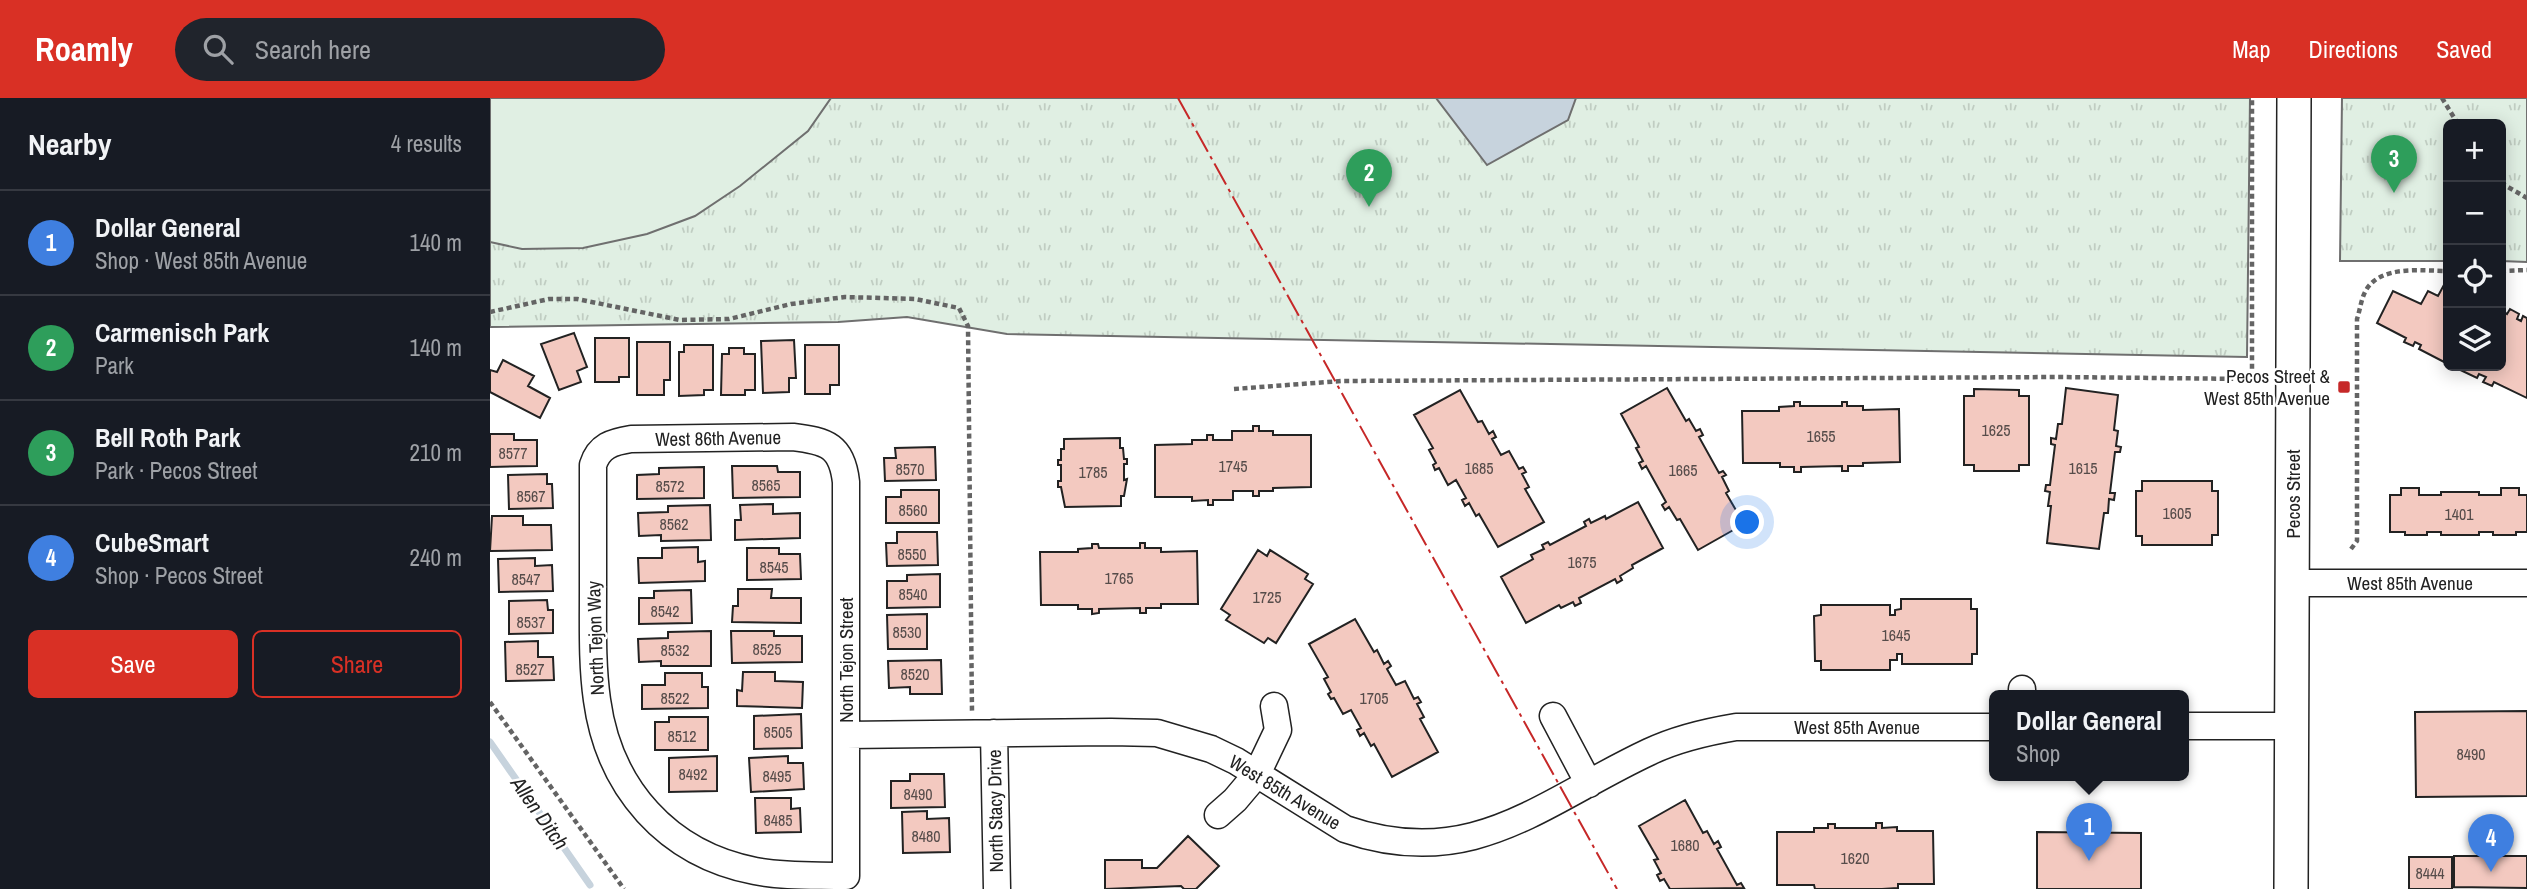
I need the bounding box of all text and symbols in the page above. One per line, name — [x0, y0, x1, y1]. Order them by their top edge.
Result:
search box — [175, 18, 665, 81]
text: Roamly — [35, 27, 133, 71]
icon: search — [199, 30, 237, 68]
text: Search here — [255, 32, 371, 67]
text: Map — [2232, 33, 2270, 65]
text: Directions — [2308, 33, 2398, 65]
text: Saved — [2436, 33, 2492, 65]
map controls — [2443, 119, 2506, 371]
button: + — [2443, 119, 2506, 182]
text: Nearby — [28, 124, 111, 164]
text: 4 results — [391, 128, 462, 159]
pin: 3 — [2371, 135, 2417, 193]
pin: 2 — [1346, 149, 1392, 207]
button: − — [2443, 182, 2506, 245]
text: Dollar General — [95, 210, 241, 245]
text: 1 — [46, 227, 56, 258]
text: 140 m — [410, 227, 462, 258]
text: Shop · West 85th Avenue — [95, 245, 307, 276]
button: locate — [2443, 245, 2506, 308]
button: layers — [2443, 308, 2506, 371]
text: Carmenisch Park — [95, 315, 269, 350]
text: 2 — [46, 332, 56, 363]
text: 140 m — [410, 332, 462, 363]
text: Park — [95, 350, 134, 381]
place label: Pecos Street & West 85th Avenue — [2204, 363, 2331, 411]
marker: Pecos Street & West 85th Avenue — [2336, 379, 2352, 395]
house number: 1625 — [1981, 419, 2011, 441]
text: Bell Roth Park — [95, 420, 241, 455]
street label: West 86th Avenue — [655, 424, 781, 452]
house number: 1655 — [1806, 425, 1836, 447]
text: 3 — [46, 437, 56, 468]
text: 210 m — [410, 437, 462, 468]
house number: 8577 — [498, 442, 528, 464]
street label: Pecos Street — [2280, 449, 2306, 539]
text: Park · Pecos Street — [95, 455, 258, 486]
house number: 1745 — [1218, 455, 1248, 477]
house number: 1685 — [1464, 457, 1494, 479]
house number: 1615 — [2068, 457, 2098, 479]
house number: 8570 — [895, 458, 925, 480]
house number: 1665 — [1668, 459, 1698, 481]
house number: 1785 — [1078, 461, 1108, 483]
house number: 8565 — [751, 474, 781, 496]
house number: 8572 — [655, 475, 685, 497]
house number: 8567 — [516, 485, 546, 507]
house number: 8560 — [898, 499, 928, 521]
house number: 1605 — [2162, 502, 2192, 524]
house number: 1401 — [2444, 503, 2474, 525]
your location — [1730, 505, 1764, 539]
house number: 8562 — [659, 513, 689, 535]
text: CubeSmart — [95, 525, 209, 560]
text: 4 — [46, 542, 56, 573]
text: 240 m — [410, 542, 462, 573]
house number: 8550 — [897, 543, 927, 565]
house number: 1675 — [1567, 551, 1597, 573]
house number: 8545 — [759, 556, 789, 578]
text: Shop · Pecos Street — [95, 560, 263, 591]
house number: 1765 — [1104, 567, 1134, 589]
house number: 8547 — [511, 568, 541, 590]
street label: West 85th Avenue — [2347, 570, 2473, 596]
street label: North Tejon Way — [580, 580, 610, 696]
house number: 8540 — [898, 583, 928, 605]
house number: 1725 — [1252, 586, 1282, 608]
street label: North Tejon Street — [833, 597, 859, 723]
house number: 8542 — [650, 600, 680, 622]
house number: 8537 — [516, 611, 546, 633]
house number: 8530 — [892, 621, 922, 643]
house number: 1645 — [1881, 624, 1911, 646]
button: Save — [28, 630, 238, 698]
button: Share — [252, 630, 462, 698]
house number: 8525 — [752, 638, 782, 660]
house number: 8532 — [660, 639, 690, 661]
house number: 8527 — [515, 658, 545, 680]
house number: 8520 — [900, 663, 930, 685]
house number: 8522 — [660, 687, 690, 709]
house number: 1705 — [1359, 687, 1389, 709]
popup — [1989, 690, 2189, 781]
text: Dollar General — [2016, 703, 2162, 738]
street label: West 85th Avenue — [1794, 714, 1920, 740]
house number: 8505 — [763, 721, 793, 743]
house number: 8512 — [667, 725, 697, 747]
text: Shop — [2016, 738, 2060, 769]
house number: 8490 — [2456, 743, 2486, 765]
street label: West 85th Avenue — [1224, 748, 1346, 836]
street label: North Stacy Drive — [981, 749, 1009, 873]
house number: 8492 — [678, 763, 708, 785]
house number: 8495 — [762, 765, 792, 787]
water label: Allen Ditch — [504, 770, 576, 855]
house number: 8490 — [903, 783, 933, 805]
pin: 1 — [2066, 803, 2112, 861]
house number: 8485 — [763, 809, 793, 831]
pin: 4 — [2468, 814, 2514, 872]
house number: 8480 — [911, 825, 941, 847]
house number: 1680 — [1670, 834, 1700, 856]
house number: 1620 — [1840, 847, 1870, 869]
house number: 8444 — [2415, 862, 2445, 884]

